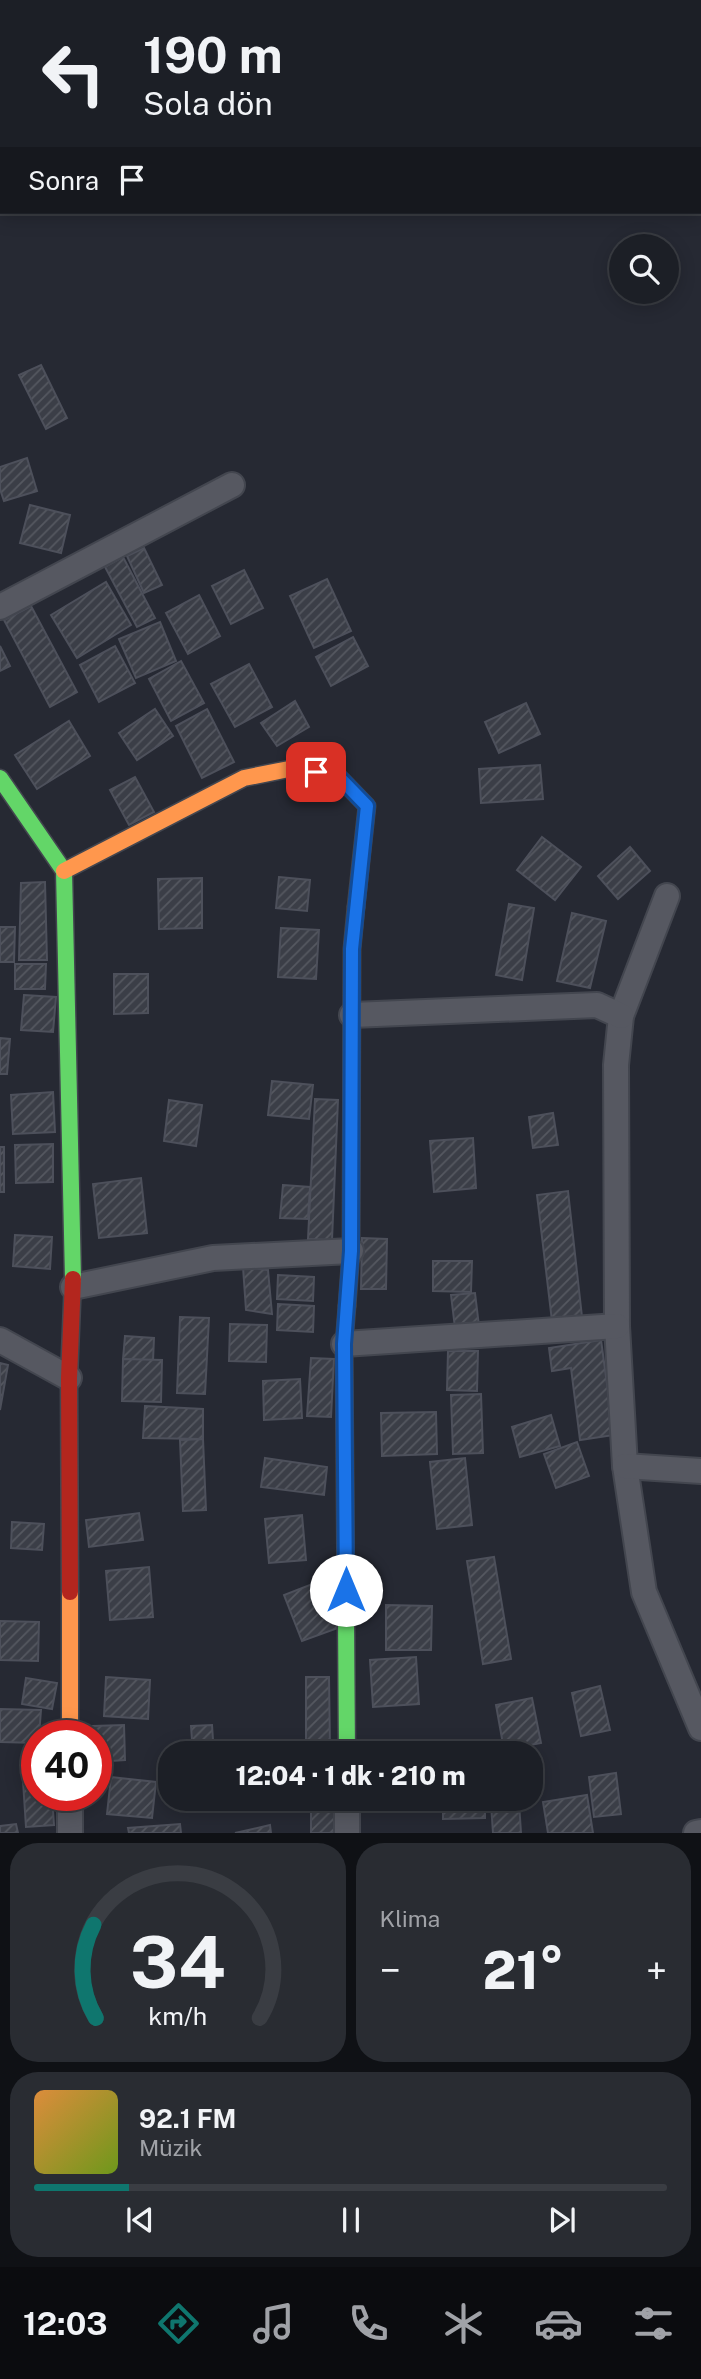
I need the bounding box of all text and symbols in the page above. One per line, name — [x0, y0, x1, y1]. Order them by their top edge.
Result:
text: 190 m — [143, 26, 283, 84]
icon: left — [28, 28, 119, 119]
text: Sola dön — [143, 85, 273, 122]
icon: arrive — [113, 161, 151, 199]
text: Sonra — [28, 165, 99, 196]
map controls — [609, 234, 679, 304]
button: search — [609, 234, 679, 304]
pin — [286, 742, 346, 802]
icon: arrive — [297, 753, 335, 791]
position arrow — [309, 1553, 383, 1627]
speed limit sign: 40 — [21, 1720, 112, 1811]
text: 12:04 · 1 dk · 210 m — [235, 1760, 466, 1791]
text: Klima — [380, 1905, 440, 1932]
text: 34 — [130, 1920, 226, 2005]
text: 21° — [482, 1940, 564, 2001]
text: − — [380, 1948, 401, 1993]
text: + — [646, 1948, 667, 1993]
text: km/h — [148, 2001, 207, 2031]
text: 92.1 FM — [139, 2103, 236, 2134]
text: Müzik — [139, 2134, 202, 2161]
icon: previous — [121, 2201, 159, 2239]
icon: pause — [332, 2201, 370, 2239]
icon: next — [543, 2201, 581, 2239]
icon: directions — [154, 2299, 203, 2348]
icon: music — [249, 2299, 298, 2348]
icon: phone — [344, 2299, 393, 2348]
icon: climate — [439, 2299, 488, 2348]
icon: car — [534, 2299, 583, 2348]
icon: filters — [629, 2299, 678, 2348]
text: 12:03 — [23, 2305, 107, 2342]

